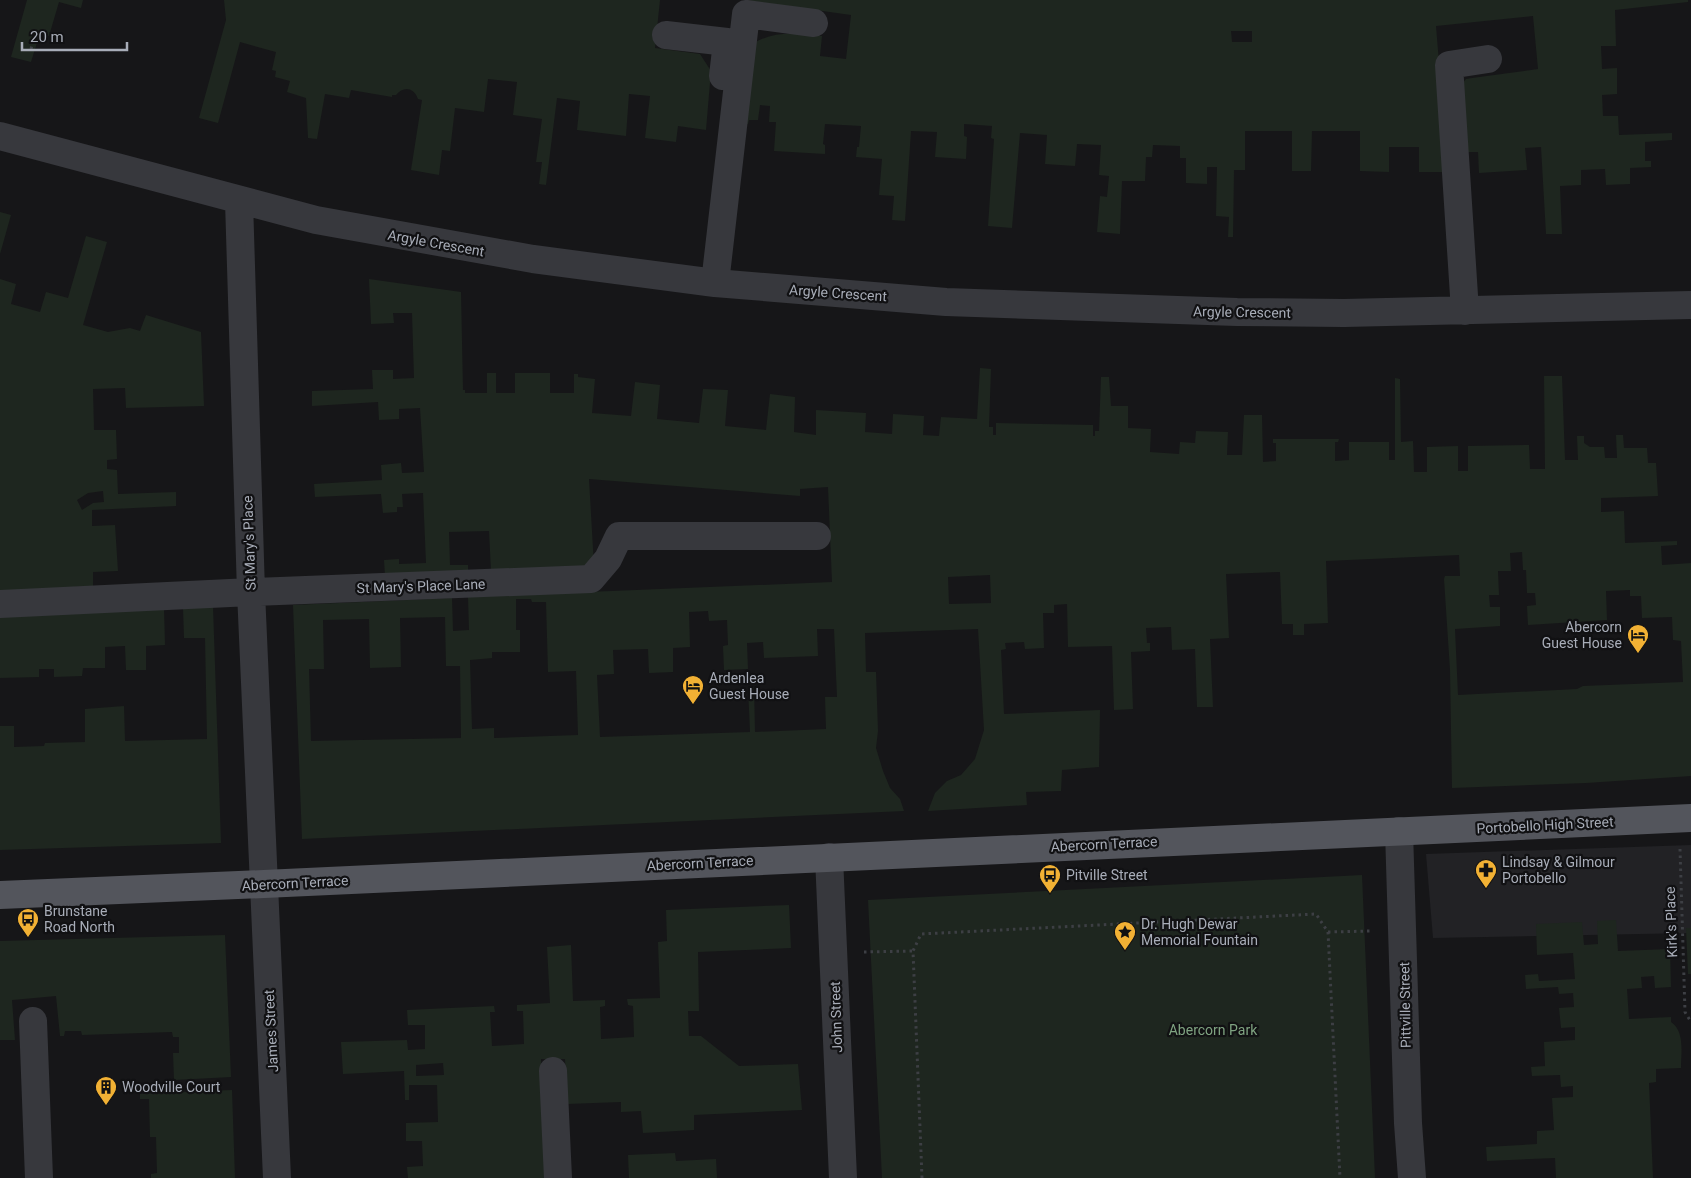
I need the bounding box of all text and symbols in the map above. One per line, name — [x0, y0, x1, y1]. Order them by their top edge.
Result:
scale bar — [22, 20, 128, 52]
text: 20 m — [30, 28, 64, 46]
street label: Argyle Crescent — [386, 227, 486, 259]
street label: Argyle Crescent — [789, 282, 888, 304]
street label: Argyle Crescent — [1193, 303, 1292, 321]
street label: St Mary's Place — [239, 495, 259, 591]
street label: St Mary's Place Lane — [356, 576, 486, 596]
place label: Abercorn Guest House — [1542, 619, 1622, 651]
hotel icon: Abercorn Guest House — [1626, 623, 1650, 654]
place label: Ardenlea Guest House — [709, 670, 789, 702]
hotel icon: Ardenlea Guest House — [681, 674, 705, 705]
street label: Portobello High Street — [1476, 813, 1614, 837]
street label: Abercorn Terrace — [1050, 833, 1158, 855]
street label: Abercorn Terrace — [646, 852, 754, 874]
place label: Lindsay & Gilmour Portobello — [1502, 854, 1615, 886]
pharmacy icon: Lindsay & Gilmour Portobello — [1474, 858, 1498, 889]
bus stop icon: Pitville Street — [1038, 863, 1062, 894]
place label: Pitville Street — [1066, 867, 1148, 883]
street label: Abercorn Terrace — [241, 872, 349, 894]
street label: Kirk's Place — [1662, 886, 1680, 958]
place label: Brunstane Road North — [44, 903, 115, 935]
bus stop icon: Brunstane Road North — [16, 907, 40, 938]
place label: Dr. Hugh Dewar Memorial Fountain — [1141, 916, 1258, 948]
place icon: Dr. Hugh Dewar Memorial Fountain — [1113, 920, 1137, 951]
street label: Pittville Street — [1396, 961, 1414, 1048]
street label: John Street — [827, 981, 845, 1053]
street label: James Street — [261, 989, 281, 1073]
park label: Abercorn Park — [1169, 1022, 1258, 1038]
building icon: Woodville Court — [94, 1075, 118, 1106]
place label: Woodville Court — [122, 1079, 221, 1095]

